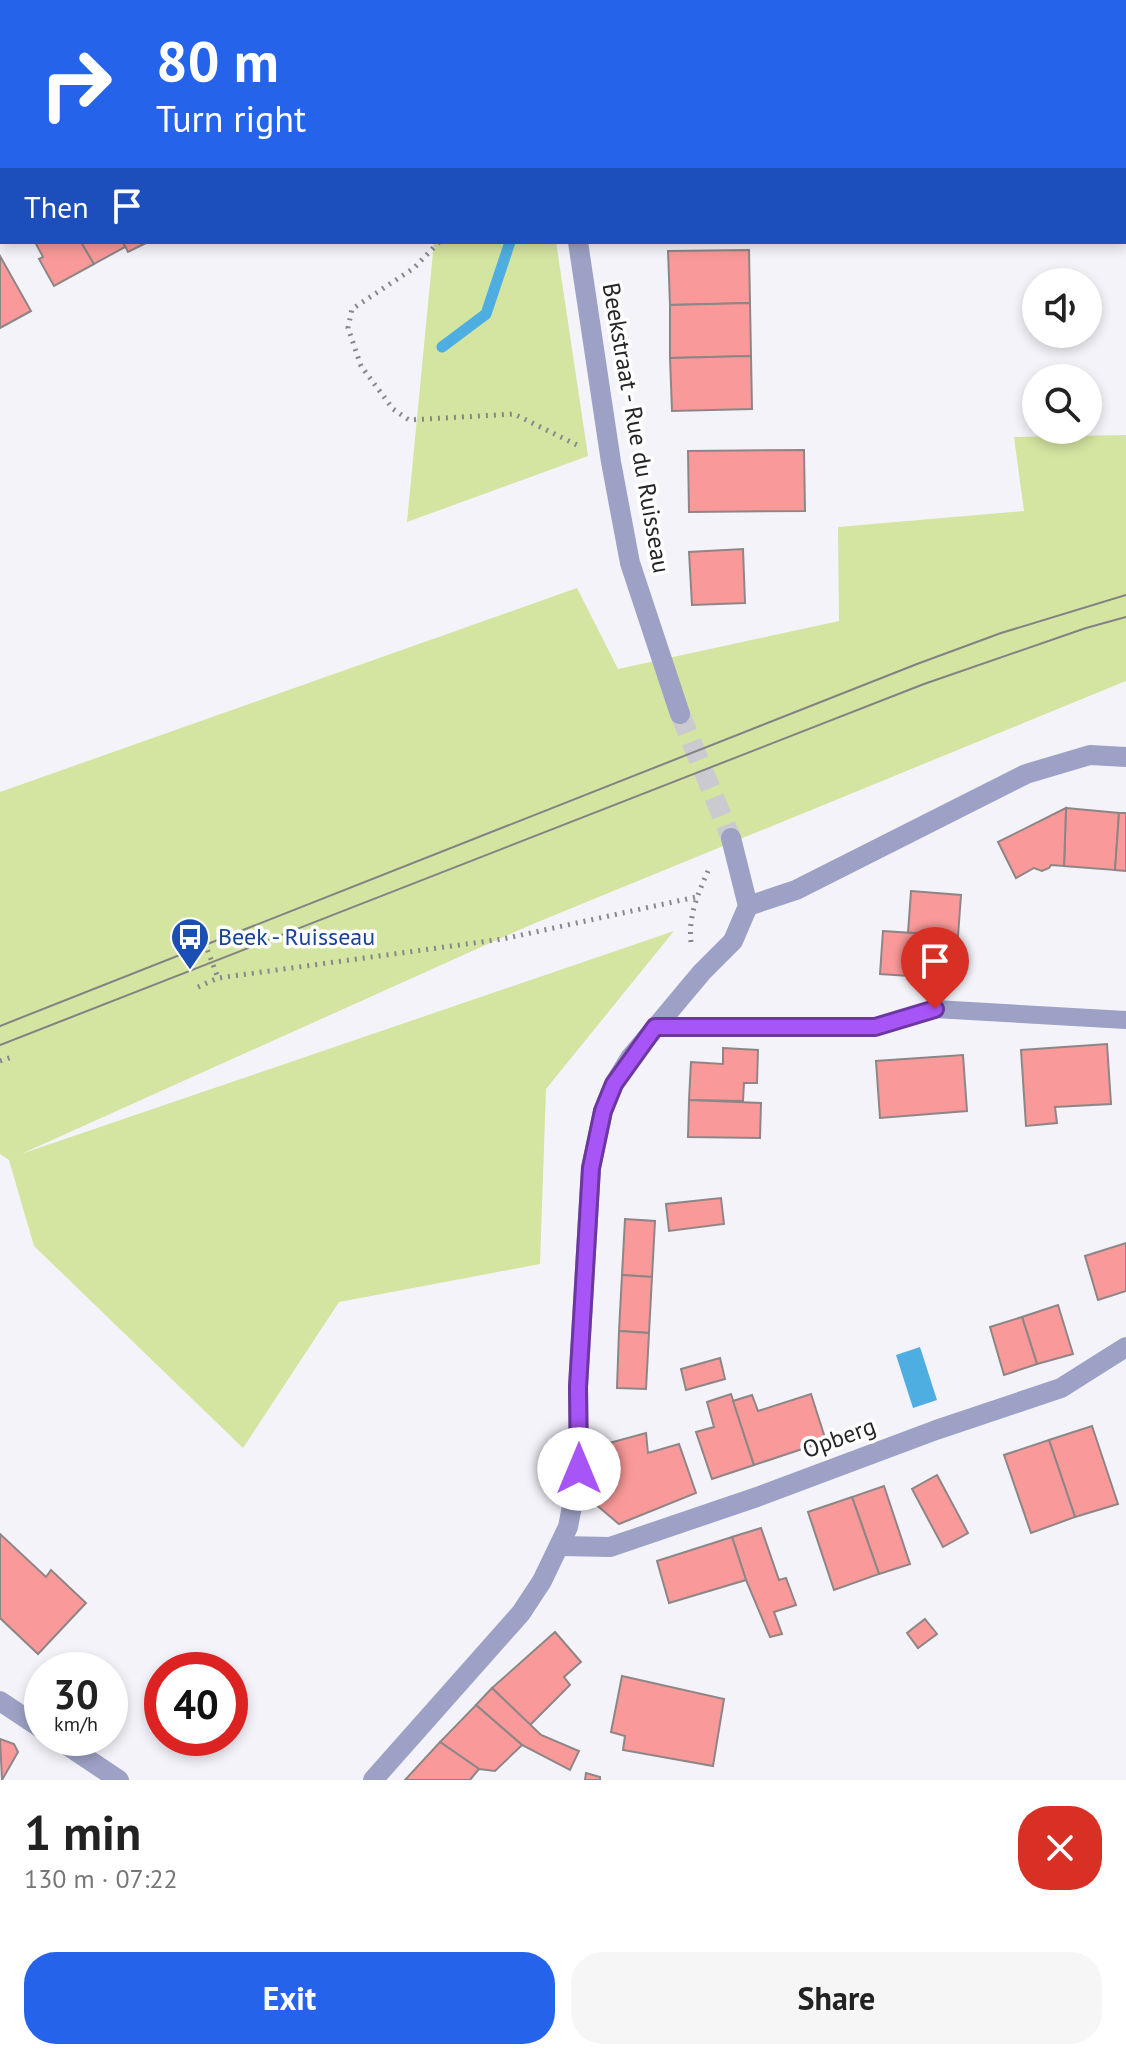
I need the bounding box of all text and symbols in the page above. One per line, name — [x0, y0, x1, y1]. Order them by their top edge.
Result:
text: 80 m — [156, 25, 279, 97]
icon: right — [24, 32, 128, 136]
text: Turn right — [156, 95, 306, 142]
icon: arrive — [105, 184, 149, 228]
text: Then — [24, 187, 89, 226]
map controls — [1022, 268, 1102, 444]
button: sound — [1022, 268, 1102, 348]
street label: Beekstraat - Rue du Ruisseau — [596, 280, 677, 575]
button: search — [1022, 364, 1102, 444]
bus stop icon: Beek - Ruisseau — [169, 916, 211, 971]
place label: Beek - Ruisseau — [218, 921, 375, 952]
pin — [901, 927, 969, 1009]
icon: arrive — [913, 939, 957, 983]
street label: Opberg — [798, 1410, 880, 1465]
position arrow — [537, 1427, 621, 1511]
speed limit sign: 40 — [144, 1652, 248, 1756]
text: 30 — [53, 1668, 99, 1720]
text: km/h — [54, 1711, 98, 1737]
text: 1 min — [24, 1801, 141, 1863]
button: close — [1018, 1806, 1102, 1890]
text: 130 m · 07:22 — [24, 1862, 178, 1895]
button: Exit — [24, 1952, 555, 2044]
button: Share — [571, 1952, 1102, 2044]

